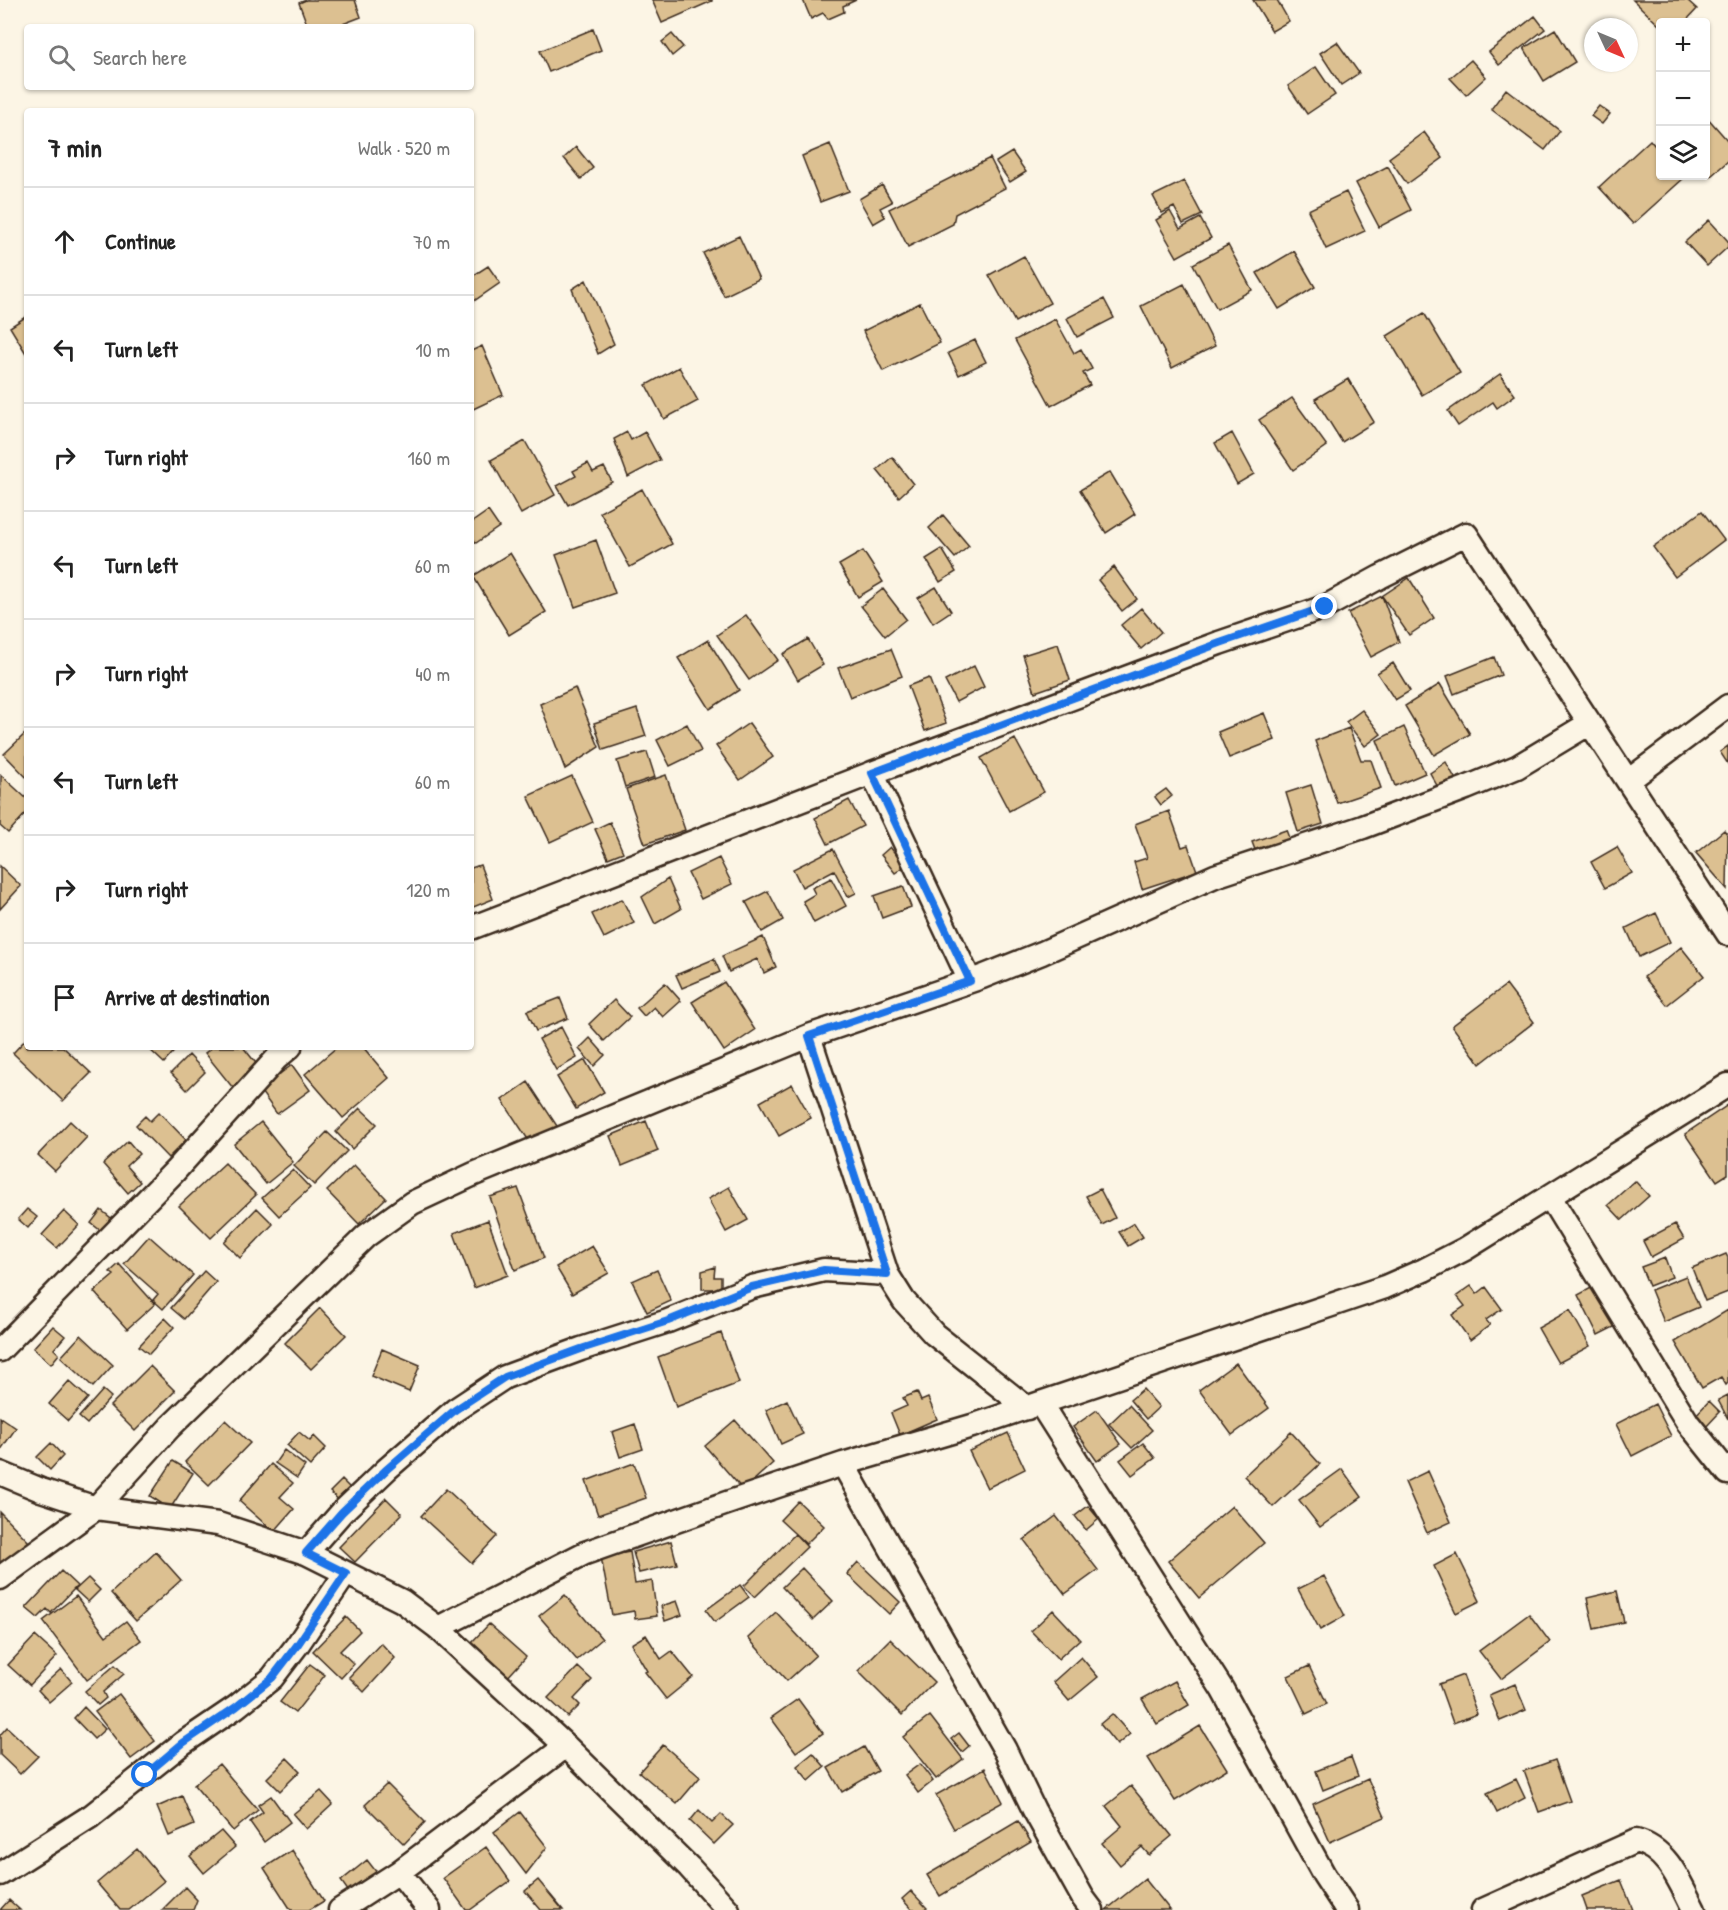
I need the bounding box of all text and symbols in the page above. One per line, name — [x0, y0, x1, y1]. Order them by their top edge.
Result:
north arrow — [1584, 18, 1638, 72]
map controls — [1656, 18, 1710, 180]
button: + — [1656, 18, 1710, 72]
search box — [24, 24, 474, 90]
icon: search — [45, 41, 78, 74]
text: Search here — [93, 42, 187, 72]
button: − — [1656, 72, 1710, 126]
button: layers — [1656, 126, 1710, 180]
text: 7 min — [48, 130, 102, 165]
text: Walk · 520 m — [358, 134, 450, 161]
icon: ahead — [48, 225, 81, 258]
text: Continue — [105, 226, 176, 256]
text: 70 m — [413, 228, 450, 255]
icon: left — [48, 333, 81, 366]
text: Turn left — [105, 334, 178, 364]
text: 10 m — [416, 336, 450, 363]
icon: right — [48, 441, 81, 474]
text: Turn right — [105, 442, 188, 472]
text: 160 m — [408, 444, 450, 471]
icon: left — [48, 549, 81, 582]
text: Turn left — [105, 550, 178, 580]
text: 60 m — [415, 552, 450, 579]
route end — [1311, 593, 1337, 619]
icon: right — [48, 657, 81, 690]
text: Turn right — [105, 658, 188, 688]
text: 40 m — [415, 660, 450, 687]
icon: left — [48, 765, 81, 798]
text: Turn left — [105, 766, 178, 796]
text: 60 m — [415, 768, 450, 795]
icon: right — [48, 873, 81, 906]
text: Turn right — [105, 874, 188, 904]
text: 120 m — [406, 876, 450, 903]
icon: arrive — [48, 981, 81, 1014]
text: Arrive at destination — [105, 982, 270, 1012]
route start — [131, 1761, 157, 1787]

